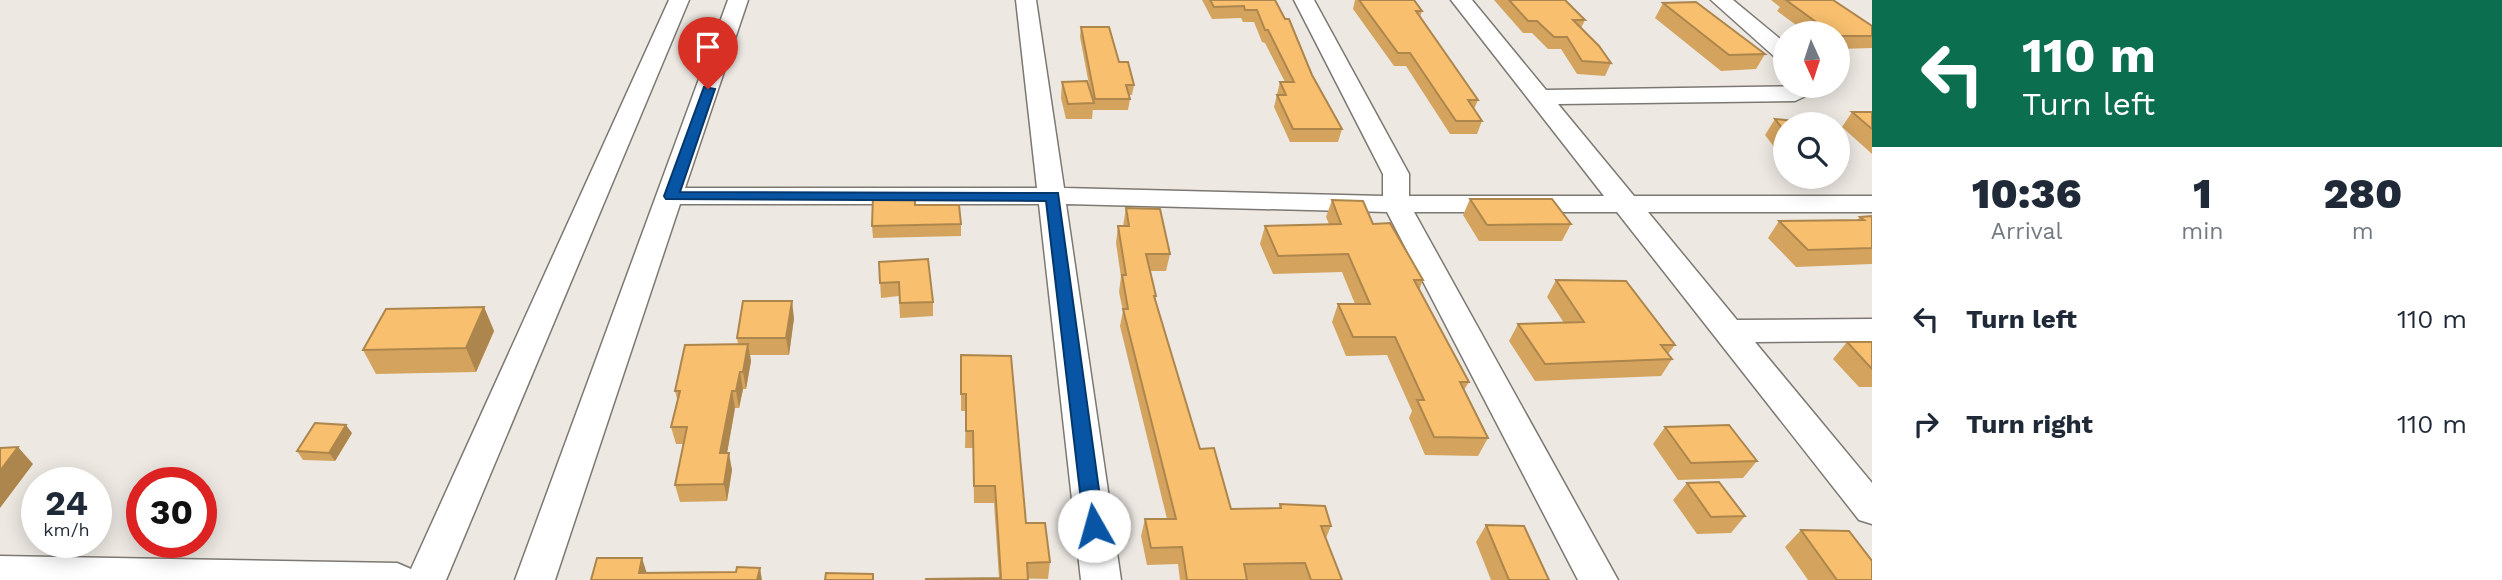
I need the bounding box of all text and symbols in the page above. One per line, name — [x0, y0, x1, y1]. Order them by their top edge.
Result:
pin — [678, 17, 738, 89]
north arrow — [1773, 21, 1850, 98]
map controls — [1773, 21, 1850, 189]
text: 110 m — [2022, 26, 2156, 84]
icon: arrive — [689, 28, 727, 66]
icon: left — [1907, 28, 1998, 119]
text: Turn left — [2022, 85, 2155, 123]
button: search — [1773, 112, 1850, 189]
text: 10:36 — [1972, 169, 2082, 218]
text: 1 — [2193, 169, 2212, 218]
text: 280 — [2323, 169, 2402, 218]
text: Arrival — [1991, 218, 2063, 245]
text: min — [2181, 218, 2224, 245]
text: m — [2352, 218, 2374, 245]
icon: left — [1907, 300, 1945, 338]
text: Turn left — [1966, 304, 2077, 334]
text: 110 m — [2397, 304, 2467, 334]
icon: right — [1907, 405, 1945, 443]
text: Turn right — [1966, 409, 2093, 439]
text: 110 m — [2397, 409, 2467, 439]
speed limit sign: 30 — [126, 467, 217, 558]
text: 24 — [45, 482, 88, 524]
position arrow — [1057, 489, 1131, 563]
text: km/h — [43, 519, 90, 540]

